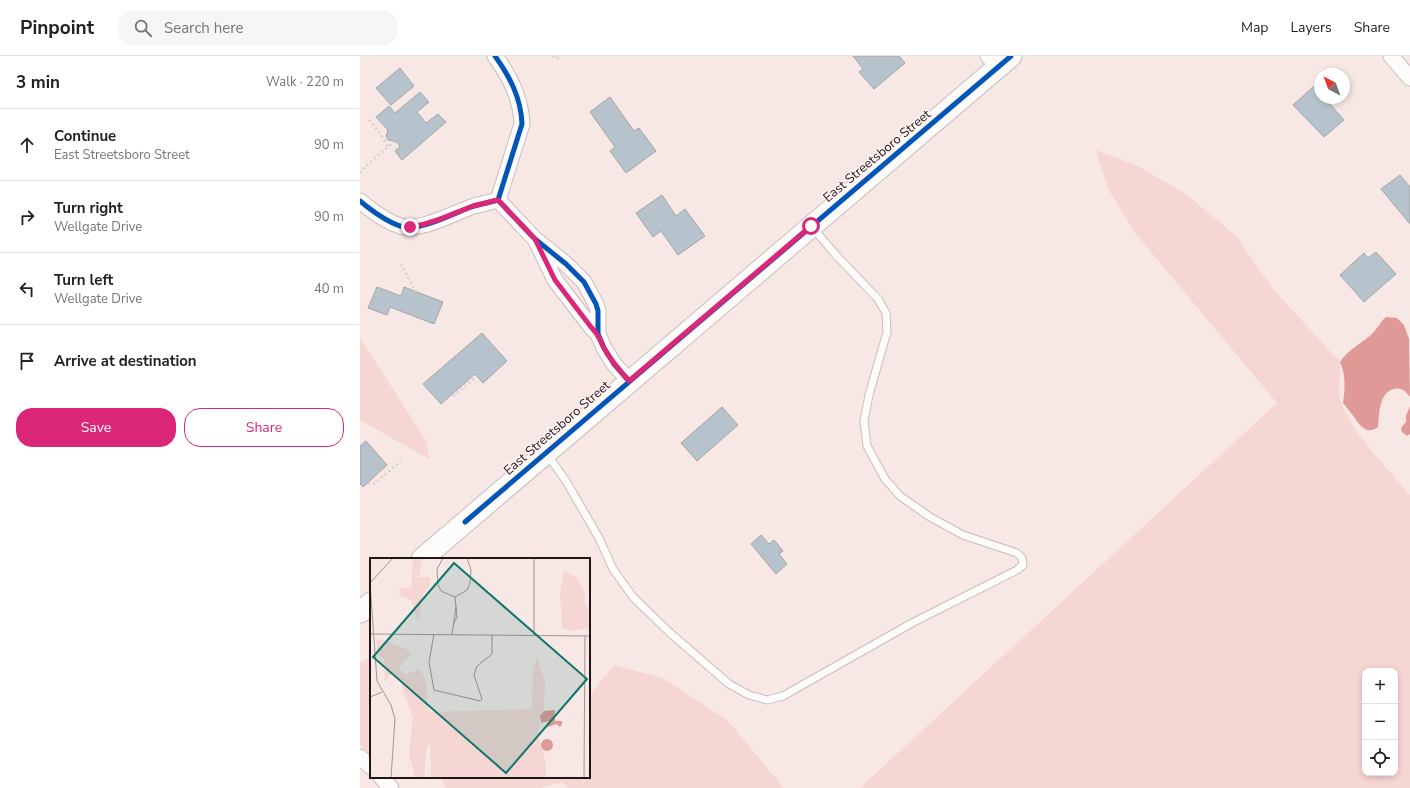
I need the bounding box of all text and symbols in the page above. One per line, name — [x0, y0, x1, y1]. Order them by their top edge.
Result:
search box — [118, 10, 398, 46]
text: Pinpoint — [20, 15, 94, 41]
icon: search — [132, 17, 154, 39]
text: Search here — [164, 18, 243, 38]
text: Map — [1241, 18, 1268, 37]
text: Layers — [1290, 18, 1332, 37]
text: Share — [1354, 18, 1390, 37]
north arrow — [1314, 68, 1350, 104]
text: 3 min — [16, 71, 60, 94]
text: Walk · 220 m — [266, 73, 344, 91]
street label: East Streetsboro Street — [819, 105, 935, 206]
text: Continue — [54, 126, 116, 146]
icon: ahead — [16, 134, 38, 156]
text: 90 m — [314, 136, 344, 154]
text: East Streetsboro Street — [54, 146, 190, 164]
text: Turn right — [54, 198, 123, 218]
icon: right — [16, 206, 38, 228]
text: 90 m — [314, 208, 344, 226]
route start — [802, 217, 820, 235]
text: Wellgate Drive — [54, 218, 142, 236]
route end — [401, 218, 419, 236]
text: Turn left — [54, 270, 113, 290]
icon: left — [16, 278, 38, 300]
text: 40 m — [314, 280, 344, 298]
text: Wellgate Drive — [54, 290, 142, 308]
icon: arrive — [16, 350, 38, 372]
text: Arrive at destination — [54, 351, 197, 371]
street label: East Streetsboro Street — [500, 376, 614, 479]
button: Save — [16, 408, 176, 447]
button: Share — [184, 408, 344, 447]
inset map — [370, 558, 590, 778]
map controls — [1362, 668, 1398, 776]
button: + — [1362, 668, 1398, 704]
button: − — [1362, 704, 1398, 740]
button: locate — [1362, 740, 1398, 776]

